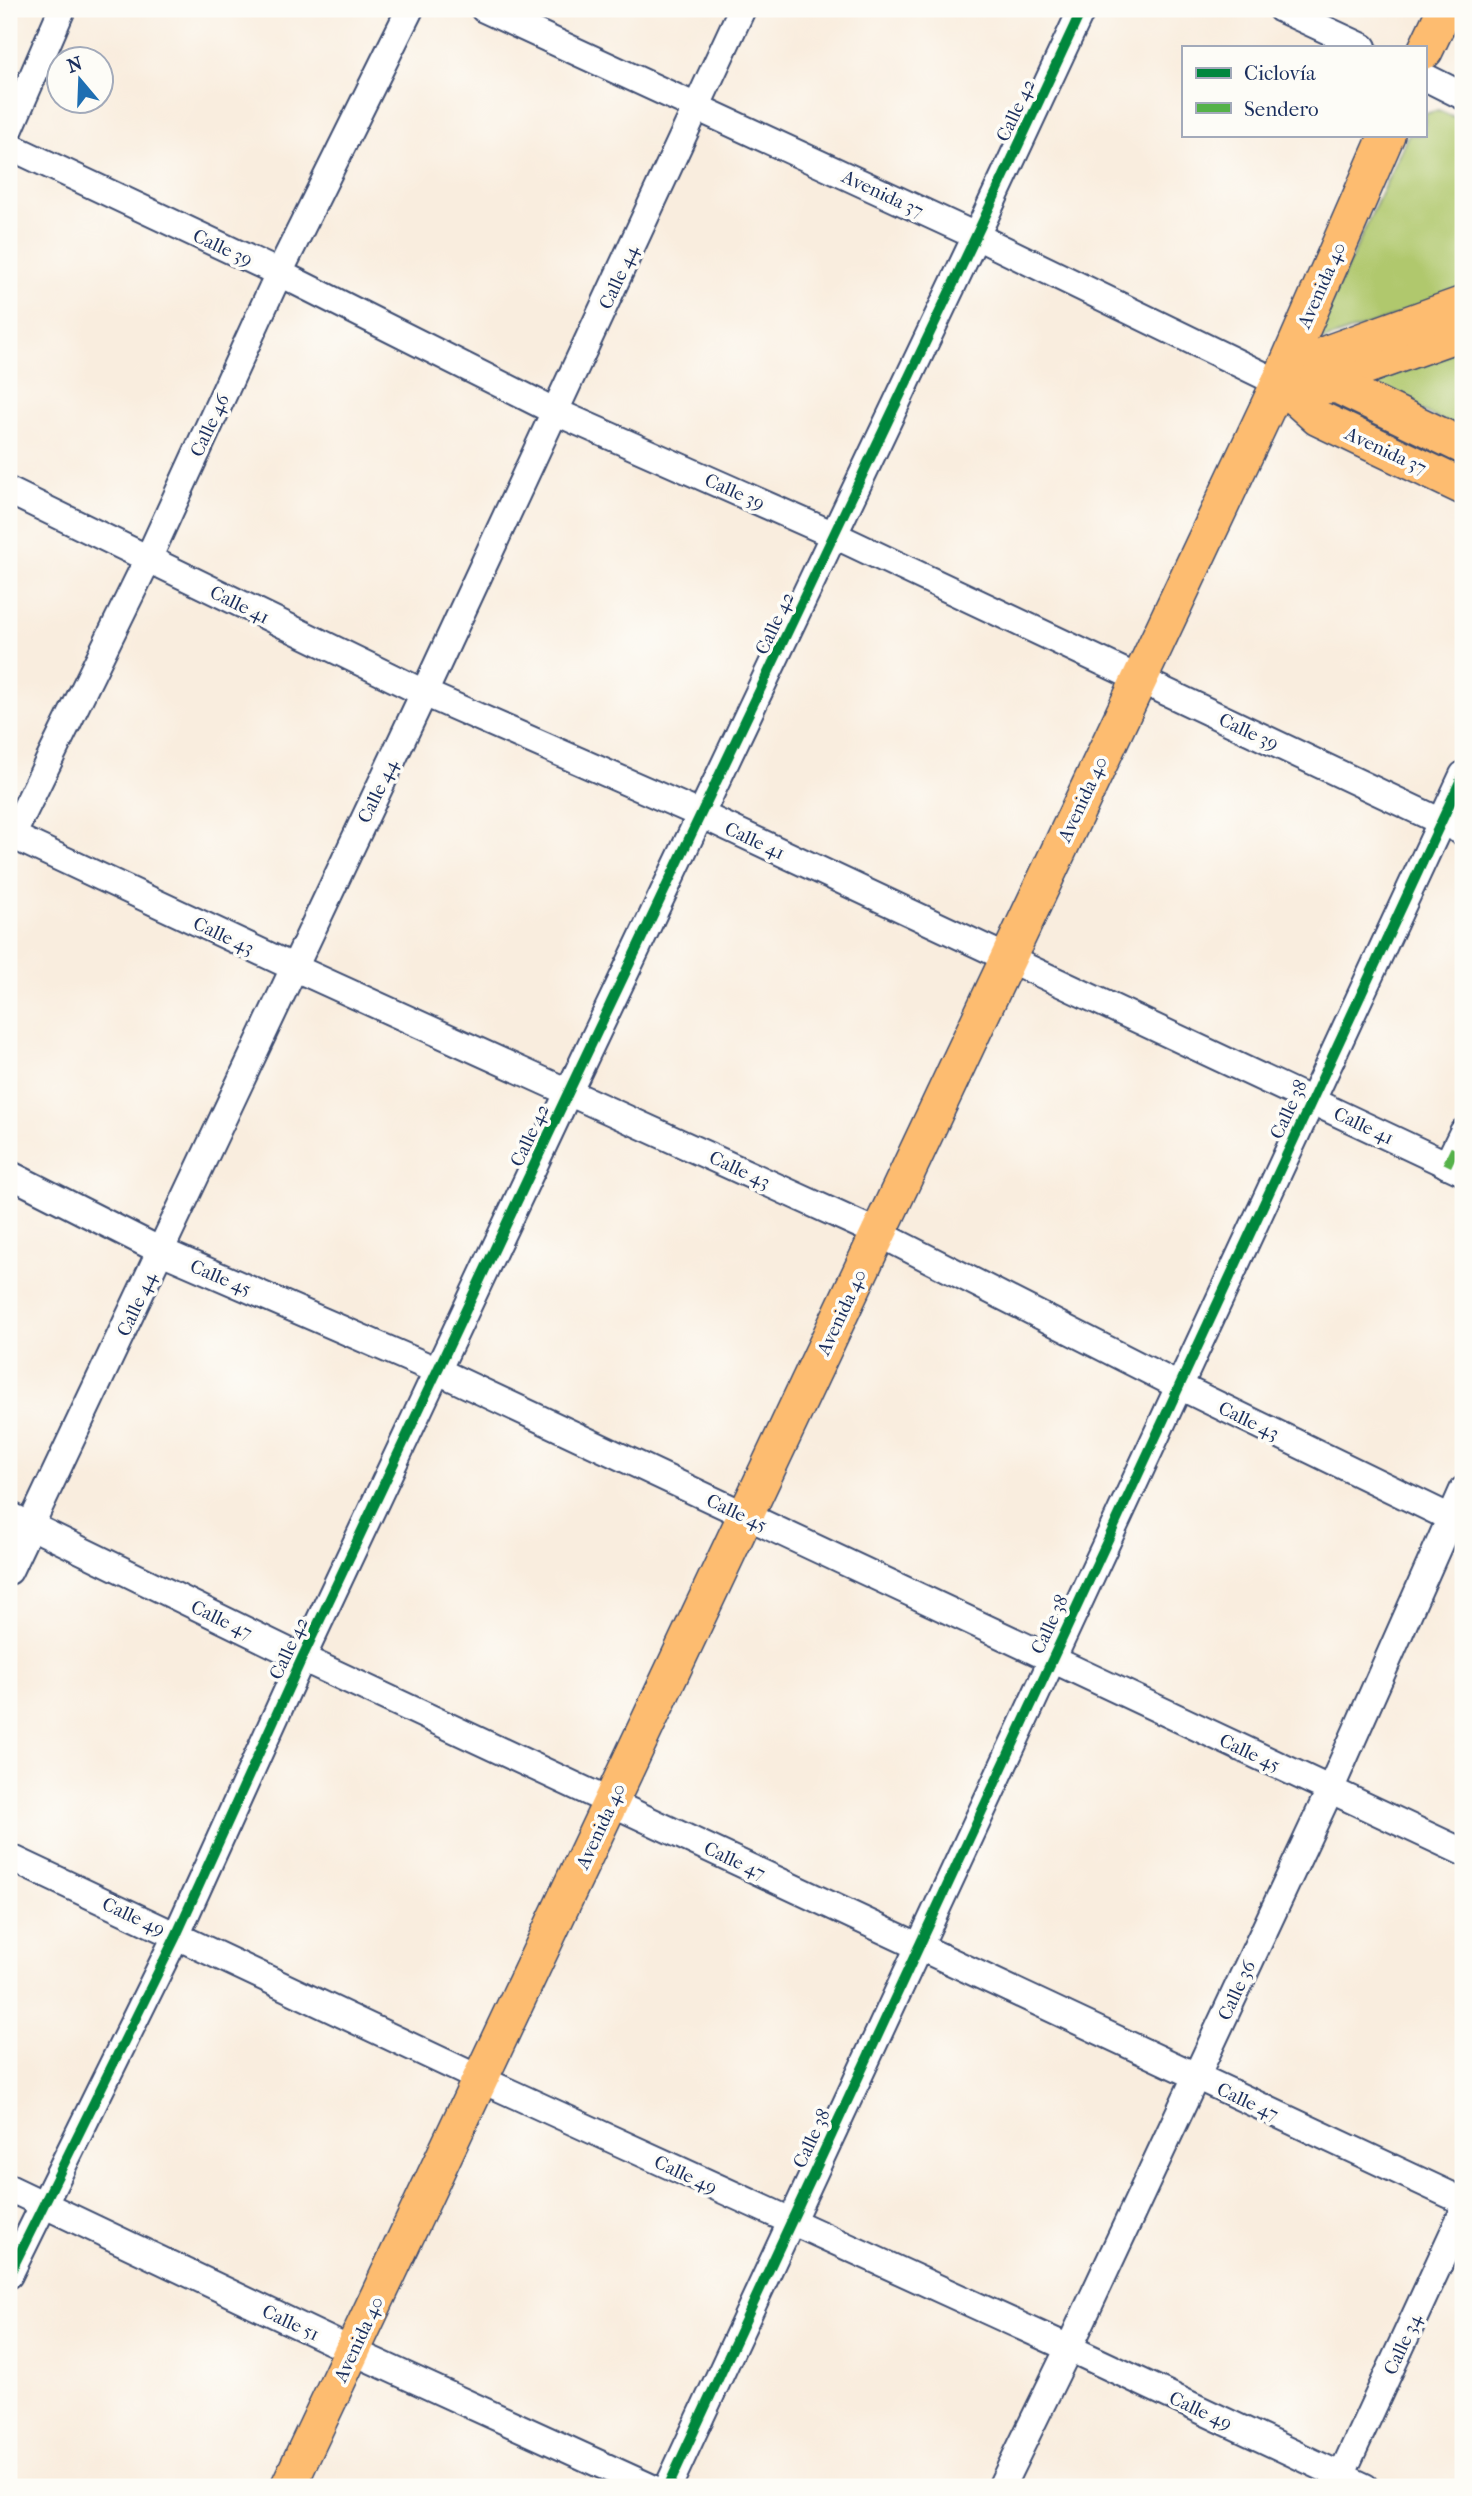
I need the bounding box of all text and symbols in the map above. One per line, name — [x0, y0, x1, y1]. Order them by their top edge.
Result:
north arrow — [46, 46, 116, 116]
legend — [1182, 46, 1426, 136]
text: N — [64, 52, 86, 78]
text: Ciclovía — [1244, 61, 1316, 85]
street label: Calle 42 — [992, 75, 1040, 145]
text: Sendero — [1244, 97, 1319, 121]
street label: Avenida 37 — [838, 165, 927, 222]
street label: Calle 39 — [189, 225, 256, 271]
street label: Avenida 40 — [1293, 239, 1351, 333]
street label: Calle 44 — [595, 241, 644, 313]
street label: Calle 46 — [186, 390, 234, 460]
street label: Avenida 37 — [1341, 422, 1430, 479]
street label: Calle 39 — [701, 469, 768, 515]
street label: Calle 41 — [206, 581, 273, 629]
street label: Calle 42 — [751, 588, 799, 658]
street label: Calle 39 — [1215, 709, 1282, 755]
street label: Avenida 40 — [1053, 753, 1112, 847]
street label: Calle 44 — [353, 755, 403, 827]
street label: Calle 41 — [721, 818, 788, 864]
street label: Calle 43 — [190, 912, 257, 959]
street label: Calle 38 — [1266, 1076, 1312, 1143]
street label: Calle 42 — [506, 1100, 554, 1170]
street label: Calle 41 — [1330, 1103, 1397, 1149]
street label: Calle 43 — [706, 1146, 773, 1193]
street label: Calle 45 — [187, 1255, 255, 1301]
street label: Avenida 40 — [812, 1266, 871, 1360]
street label: Calle 44 — [113, 1268, 162, 1340]
street label: Calle 43 — [1215, 1397, 1282, 1445]
street label: Calle 45 — [703, 1489, 770, 1536]
street label: Calle 38 — [1027, 1591, 1073, 1658]
street label: Calle 47 — [187, 1596, 256, 1644]
street label: Calle 42 — [265, 1613, 313, 1683]
street label: Calle 45 — [1216, 1729, 1283, 1776]
street label: Avenida 40 — [571, 1780, 630, 1874]
street label: Calle 47 — [700, 1837, 769, 1885]
street label: Calle 49 — [99, 1893, 168, 1941]
street label: Calle 36 — [1214, 1956, 1261, 2024]
street label: Calle 47 — [1213, 2078, 1282, 2126]
street label: Calle 38 — [789, 2105, 835, 2172]
street label: Calle 49 — [651, 2151, 720, 2199]
street label: Avenida 40 — [329, 2293, 388, 2387]
street label: Calle 51 — [259, 2300, 323, 2346]
street label: Calle 34 — [1379, 2310, 1427, 2378]
street label: Calle 49 — [1166, 2387, 1235, 2435]

